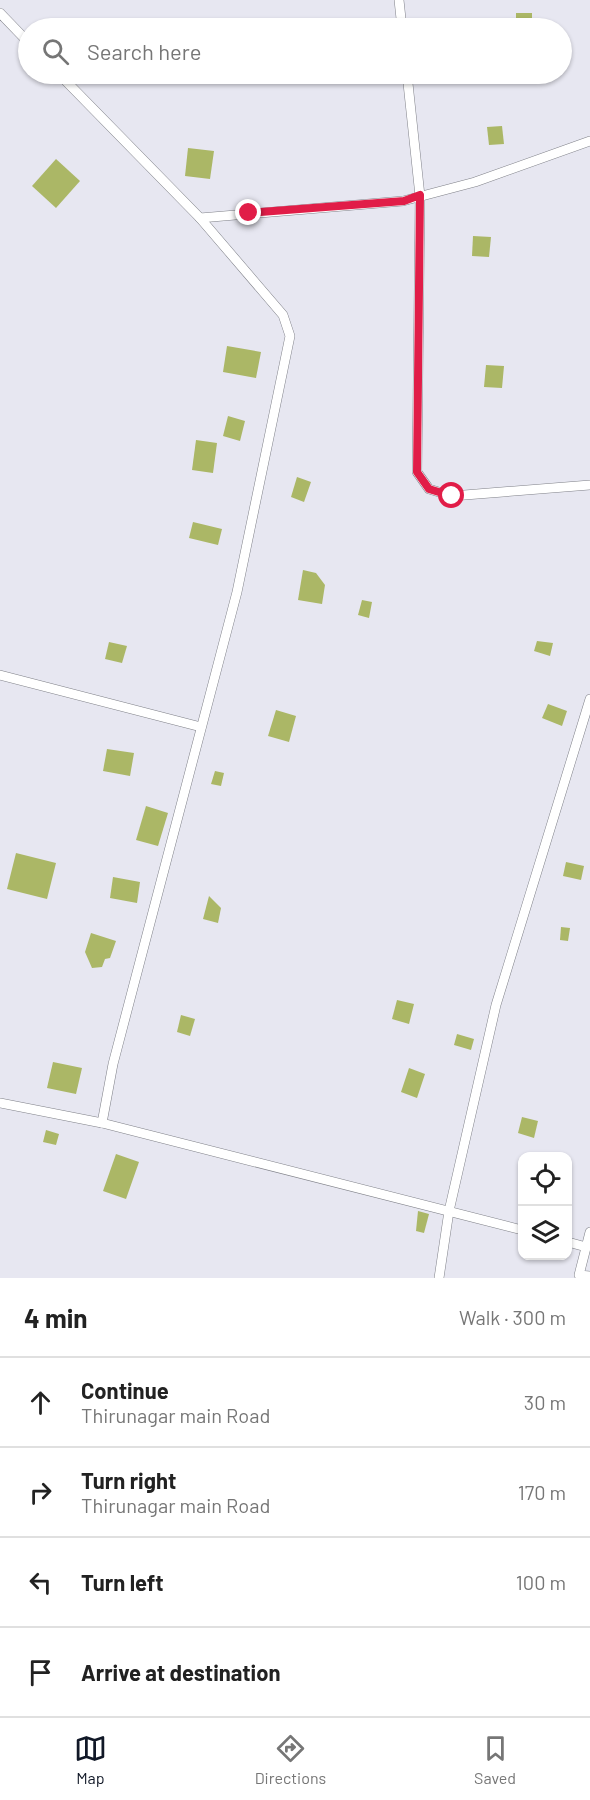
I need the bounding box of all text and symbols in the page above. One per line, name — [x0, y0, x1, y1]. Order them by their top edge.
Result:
search box — [18, 18, 572, 84]
icon: search — [39, 35, 72, 68]
text: Search here — [87, 38, 201, 64]
route end — [235, 199, 261, 225]
route start — [438, 482, 464, 508]
map controls — [518, 1152, 572, 1260]
button: locate — [518, 1152, 572, 1206]
button: layers — [518, 1206, 572, 1260]
text: 4 min — [24, 1302, 88, 1333]
text: Walk · 300 m — [459, 1305, 566, 1329]
text: Continue — [81, 1377, 169, 1403]
icon: ahead — [24, 1386, 57, 1419]
text: 30 m — [524, 1390, 566, 1414]
text: Thirunagar main Road — [81, 1403, 270, 1427]
text: Turn right — [81, 1467, 176, 1493]
icon: right — [24, 1476, 57, 1509]
text: 170 m — [518, 1480, 566, 1504]
text: Thirunagar main Road — [81, 1493, 270, 1517]
icon: left — [24, 1566, 57, 1599]
text: Turn left — [81, 1569, 164, 1595]
text: 100 m — [516, 1570, 566, 1594]
icon: arrive — [24, 1656, 57, 1689]
text: Arrive at destination — [81, 1659, 280, 1685]
tab: Map — [74, 1732, 107, 1787]
tab: Directions — [255, 1732, 326, 1787]
tab: Saved — [474, 1732, 516, 1787]

